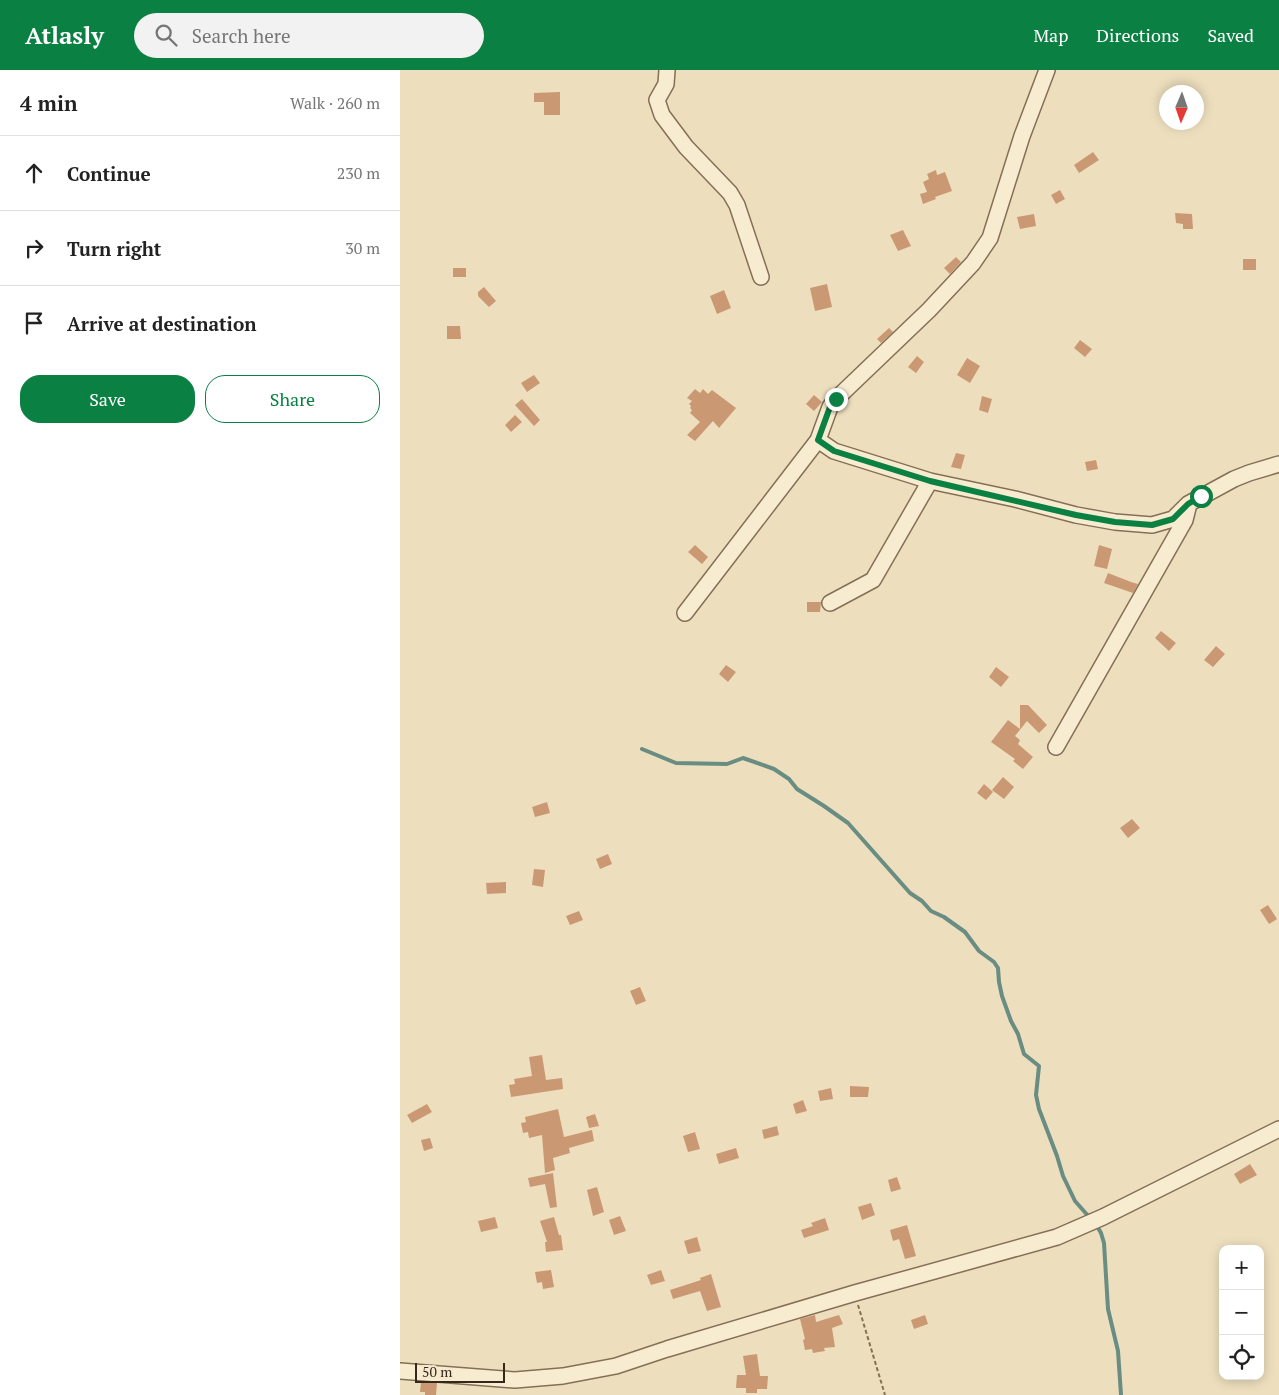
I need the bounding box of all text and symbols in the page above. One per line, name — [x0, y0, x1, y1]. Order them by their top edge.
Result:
search box — [134, 13, 484, 58]
text: Atlasly — [25, 19, 104, 51]
icon: search — [152, 21, 180, 49]
text: Search here — [192, 23, 291, 48]
text: Map — [1033, 23, 1068, 47]
text: Directions — [1096, 23, 1179, 47]
text: Saved — [1207, 23, 1254, 47]
north arrow — [1159, 85, 1204, 130]
text: 4 min — [20, 89, 77, 117]
text: Walk · 260 m — [290, 92, 380, 114]
icon: ahead — [20, 159, 48, 187]
text: Continue — [67, 161, 151, 186]
text: 230 m — [337, 162, 380, 184]
icon: right — [20, 234, 48, 262]
text: Turn right — [67, 236, 161, 261]
text: 30 m — [345, 237, 380, 259]
icon: arrive — [20, 309, 48, 337]
text: Arrive at destination — [67, 311, 256, 336]
button: Save — [20, 375, 195, 423]
button: Share — [205, 375, 380, 423]
route end — [825, 388, 848, 411]
route start — [1190, 485, 1213, 508]
map controls — [1219, 1245, 1264, 1380]
button: + — [1219, 1245, 1264, 1290]
button: − — [1219, 1290, 1264, 1335]
button: locate — [1219, 1335, 1264, 1380]
scale bar — [415, 1360, 505, 1383]
text: 50 m — [422, 1362, 452, 1381]

